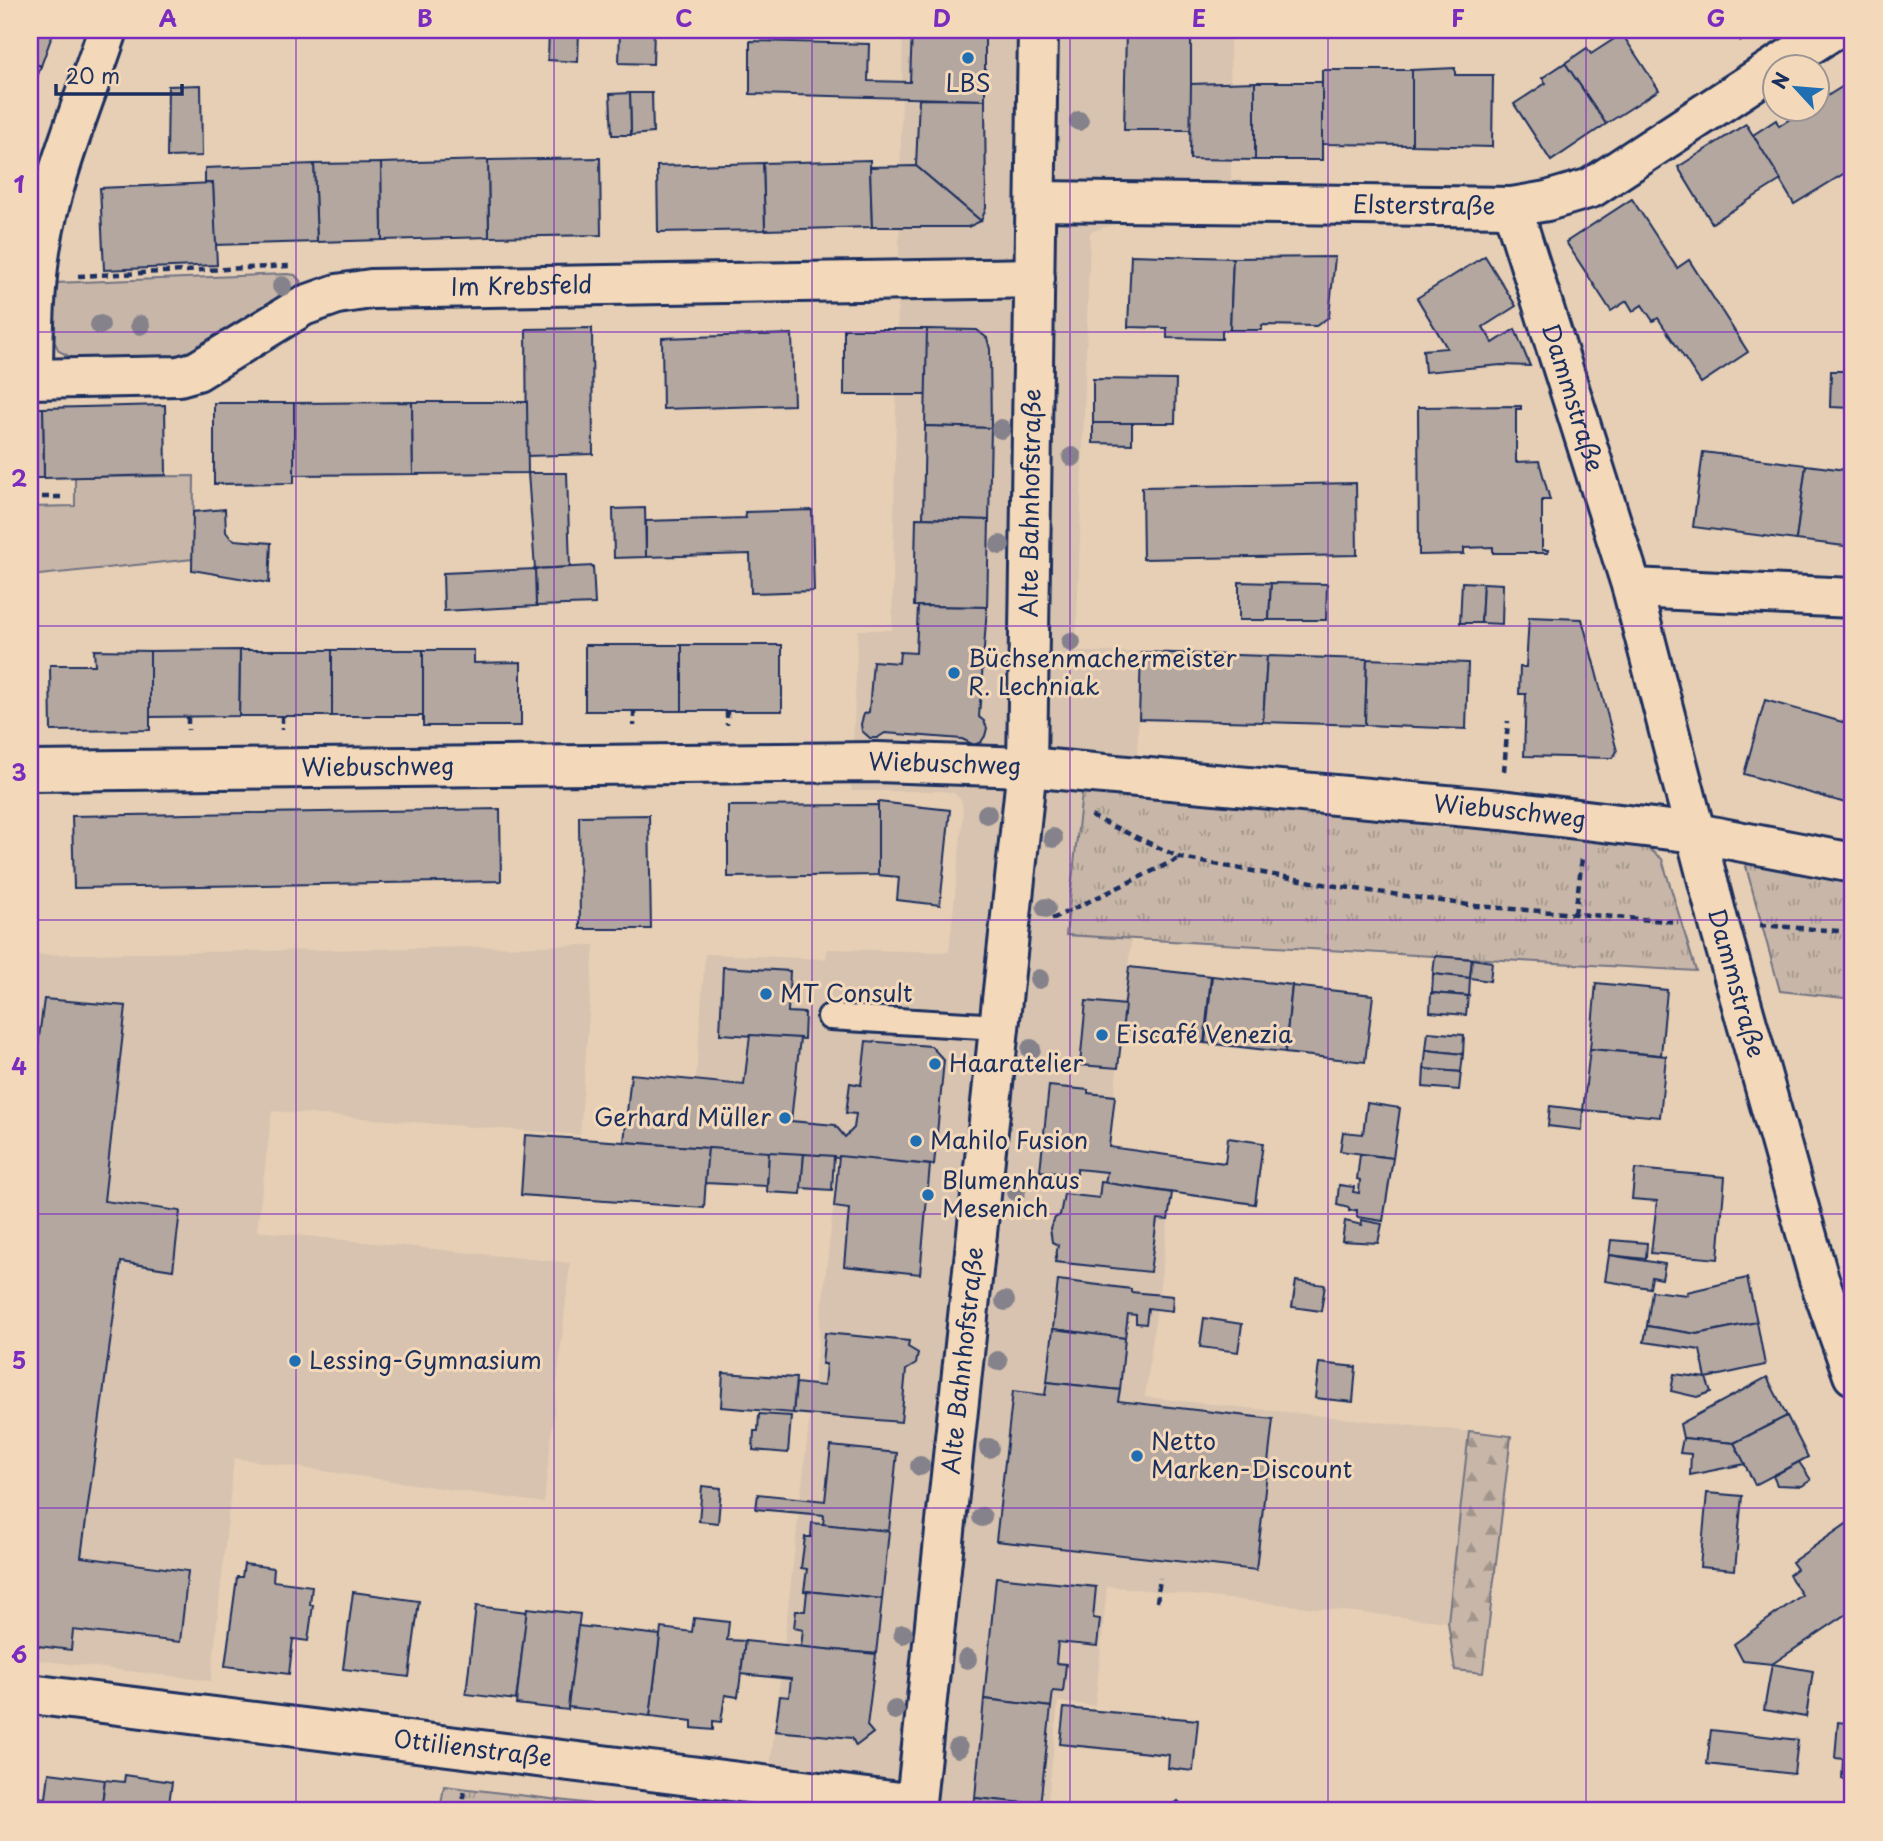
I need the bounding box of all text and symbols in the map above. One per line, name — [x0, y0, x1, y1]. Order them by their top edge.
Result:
text: A — [159, 0, 177, 35]
text: B — [417, 0, 433, 35]
text: C — [675, 0, 693, 35]
text: D — [933, 0, 951, 35]
text: E — [1192, 0, 1206, 35]
text: F — [1451, 0, 1465, 35]
text: G — [1707, 0, 1725, 35]
marker: LBS — [960, 50, 976, 66]
scale bar — [56, 52, 182, 96]
north arrow — [1760, 52, 1830, 122]
text: 20 m — [66, 59, 120, 91]
place label: LBS — [945, 64, 991, 100]
text: N — [1764, 67, 1796, 93]
text: 1 — [14, 166, 25, 201]
street label: Elsterstraße — [1352, 185, 1496, 223]
street label: Im Krebsfeld — [450, 265, 593, 304]
street label: Dammstraße — [1534, 318, 1614, 476]
street label: Alte Bahnhofstraße — [1009, 388, 1049, 618]
text: 2 — [11, 460, 27, 495]
place label: Büchsenmachermeister R. Lechniak — [968, 639, 1238, 703]
marker: Büchsenmachermeister R. Lechniak — [946, 665, 962, 681]
street label: Wiebuschweg — [868, 742, 1022, 783]
street label: Wiebuschweg — [301, 746, 455, 784]
text: 3 — [11, 754, 27, 789]
street label: Wiebuschweg — [1432, 784, 1588, 836]
street label: Dammstraße — [1700, 904, 1776, 1061]
place label: MT Consult — [780, 974, 913, 1010]
marker: MT Consult — [758, 986, 774, 1002]
place label: Eiscafé Venezia — [1116, 1015, 1293, 1051]
marker: Eiscafé Venezia — [1094, 1027, 1110, 1043]
place label: Haaratelier — [949, 1044, 1084, 1080]
text: 4 — [11, 1048, 27, 1083]
marker: Haaratelier — [927, 1056, 943, 1072]
place label: Gerhard Müller — [594, 1098, 772, 1134]
marker: Gerhard Müller — [777, 1110, 793, 1126]
place label: Mahilo Fusion — [930, 1121, 1088, 1157]
marker: Mahilo Fusion — [908, 1133, 924, 1149]
place label: Blumenhaus Mesenich — [942, 1161, 1080, 1225]
marker: Blumenhaus Mesenich — [920, 1187, 936, 1203]
street label: Alte Bahnhofstraße — [931, 1245, 991, 1476]
place label: Lessing-Gymnasium — [309, 1341, 542, 1377]
text: 5 — [12, 1342, 26, 1377]
marker: Lessing-Gymnasium — [287, 1353, 303, 1369]
place label: Netto Marken-Discount — [1151, 1422, 1353, 1486]
marker: Netto Marken-Discount — [1129, 1448, 1145, 1464]
text: 6 — [11, 1636, 27, 1671]
street label: Ottilienstraße — [391, 1719, 554, 1775]

